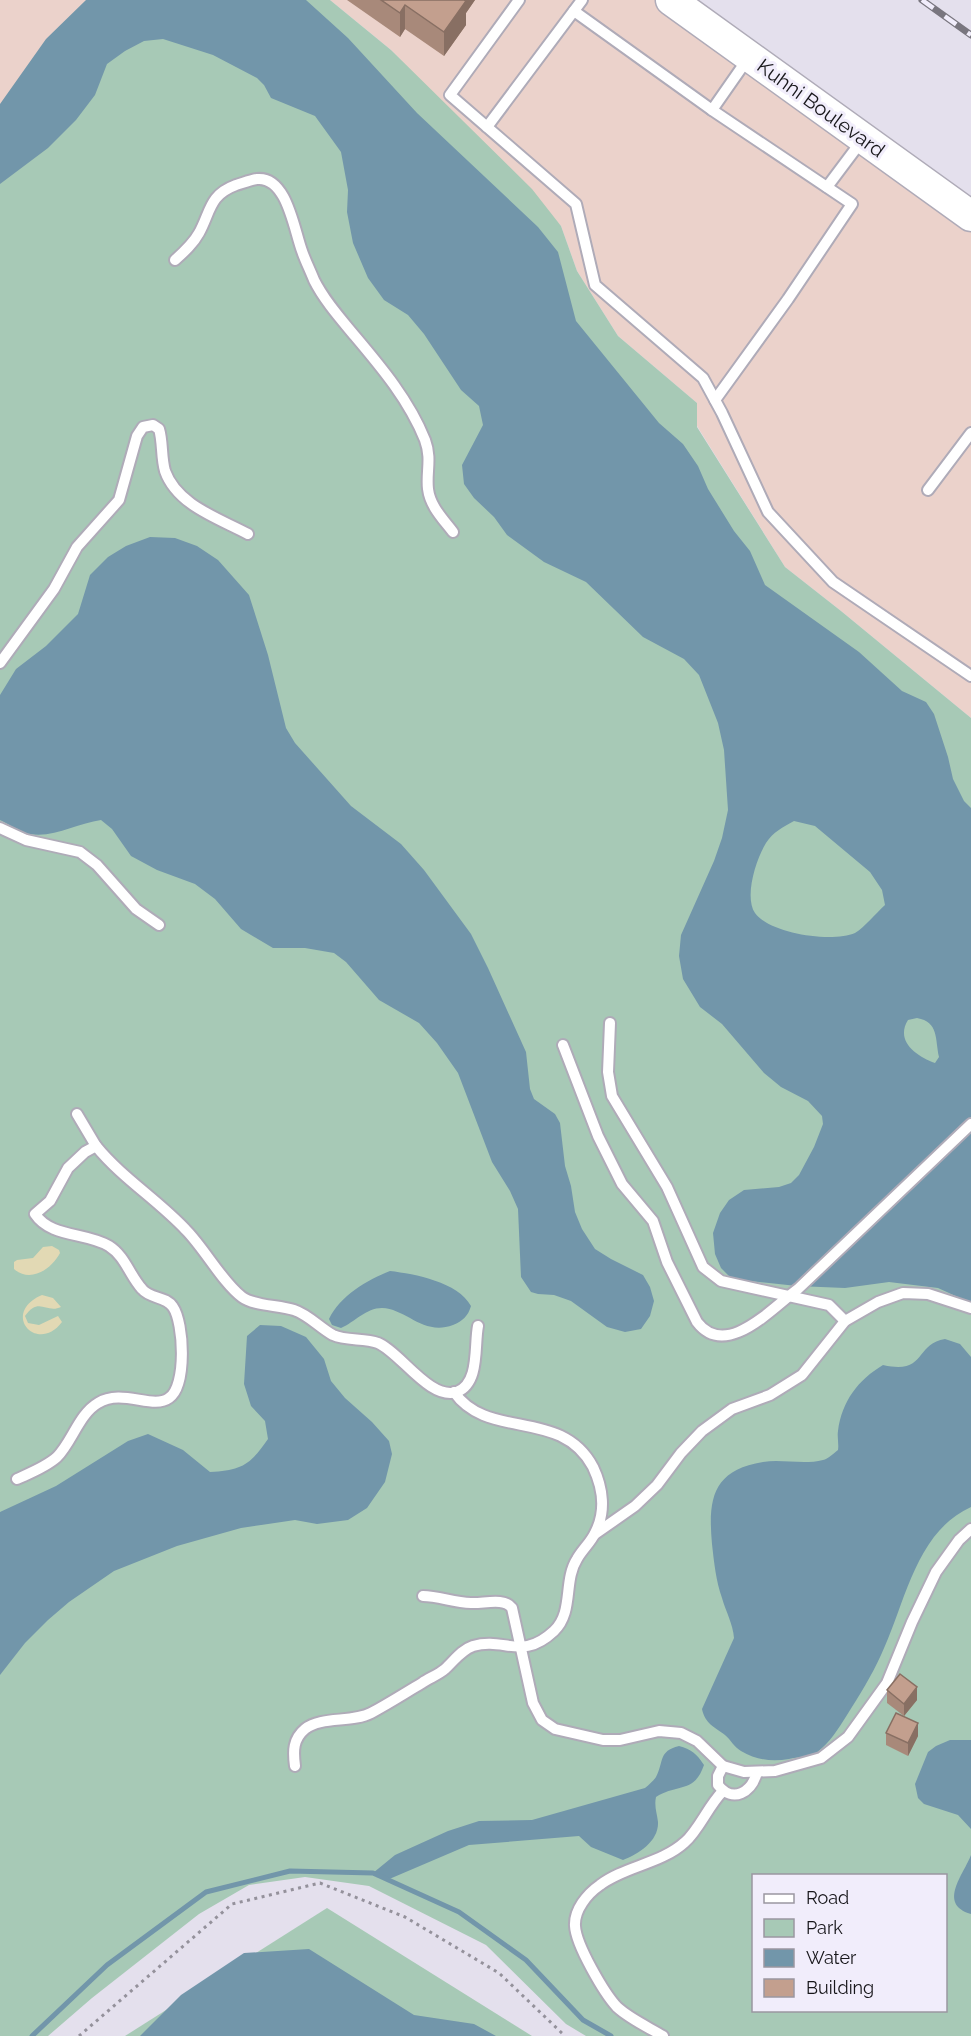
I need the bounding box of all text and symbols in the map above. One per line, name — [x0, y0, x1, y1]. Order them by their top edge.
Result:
street label: Kuhni Boulevard — [753, 54, 889, 162]
legend — [752, 1874, 947, 2012]
text: Road — [806, 1887, 849, 1908]
text: Park — [806, 1917, 843, 1938]
text: Water — [806, 1947, 857, 1968]
text: Building — [806, 1977, 874, 1998]

